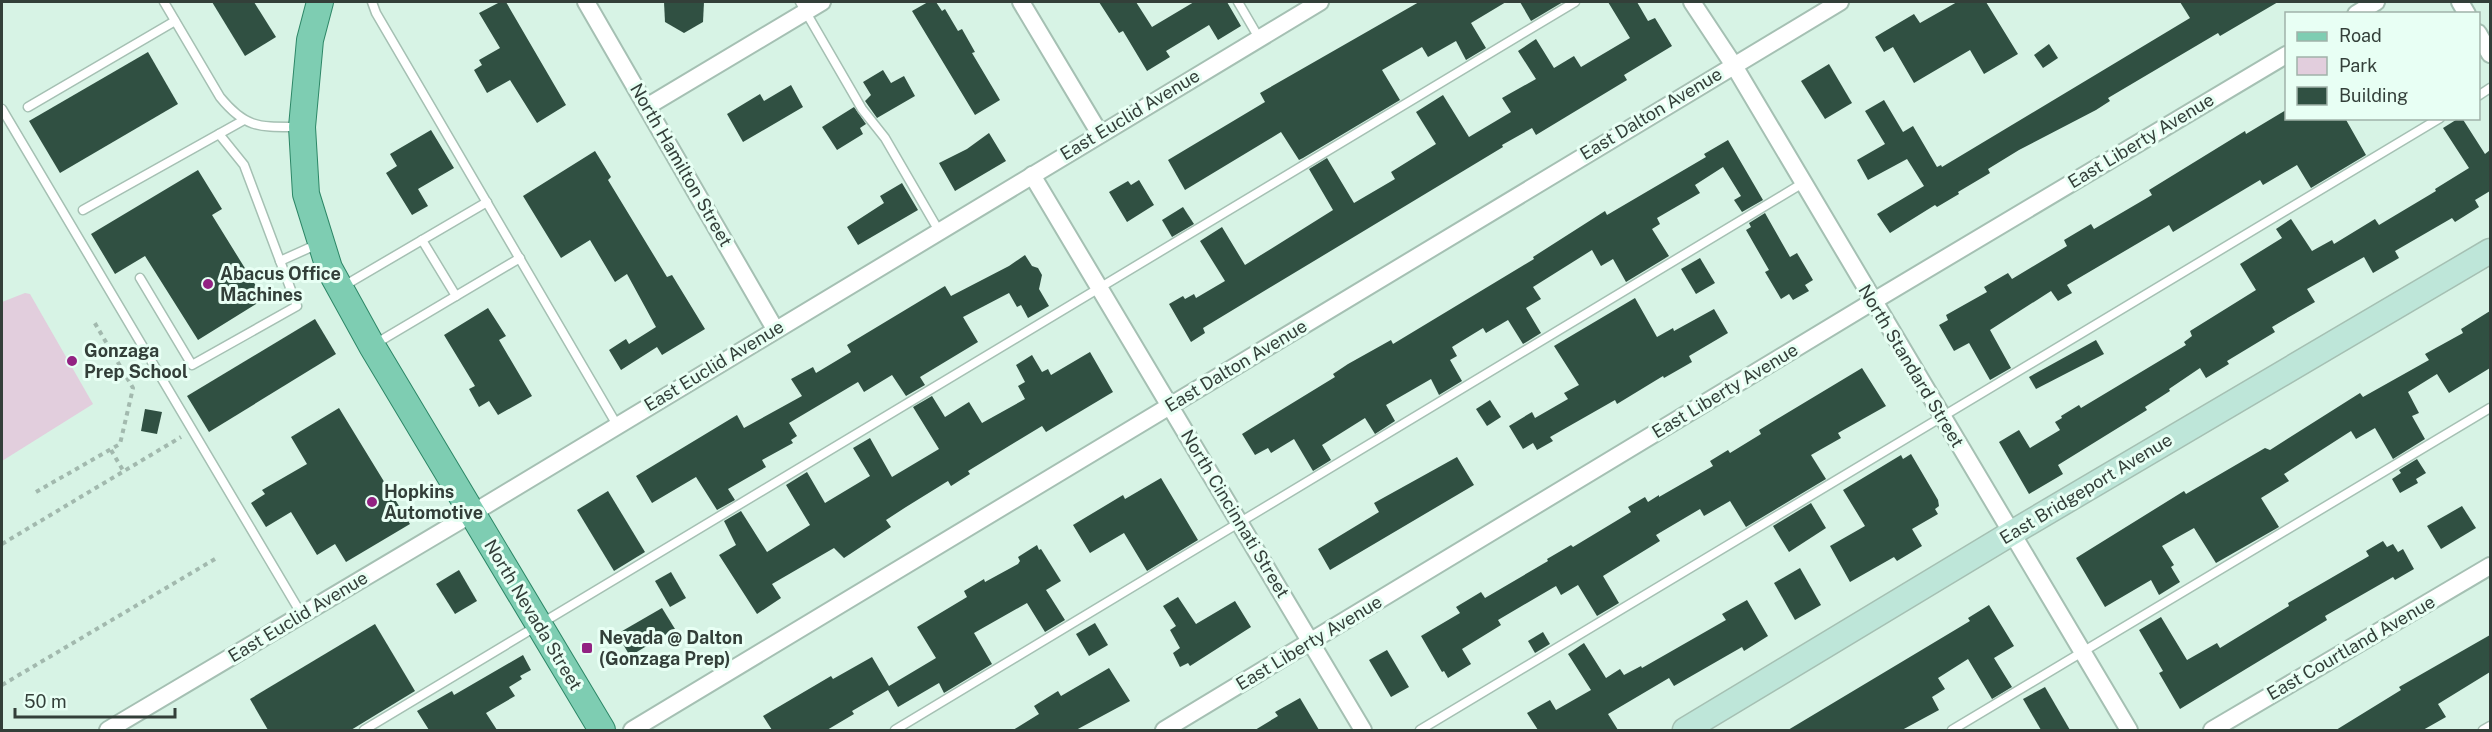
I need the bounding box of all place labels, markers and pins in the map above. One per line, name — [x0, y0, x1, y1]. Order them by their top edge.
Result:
place label: Abacus Office Machines — [220, 263, 341, 305]
marker: Abacus Office Machines — [201, 277, 215, 291]
place label: Gonzaga Prep School — [84, 340, 188, 382]
marker: Gonzaga Prep School — [65, 354, 79, 368]
place label: Hopkins Automotive — [384, 481, 483, 523]
marker: Hopkins Automotive — [365, 495, 379, 509]
place label: Nevada @ Dalton (Gonzaga Prep) — [599, 627, 743, 669]
marker: Nevada @ Dalton (Gonzaga Prep) — [580, 641, 594, 655]

